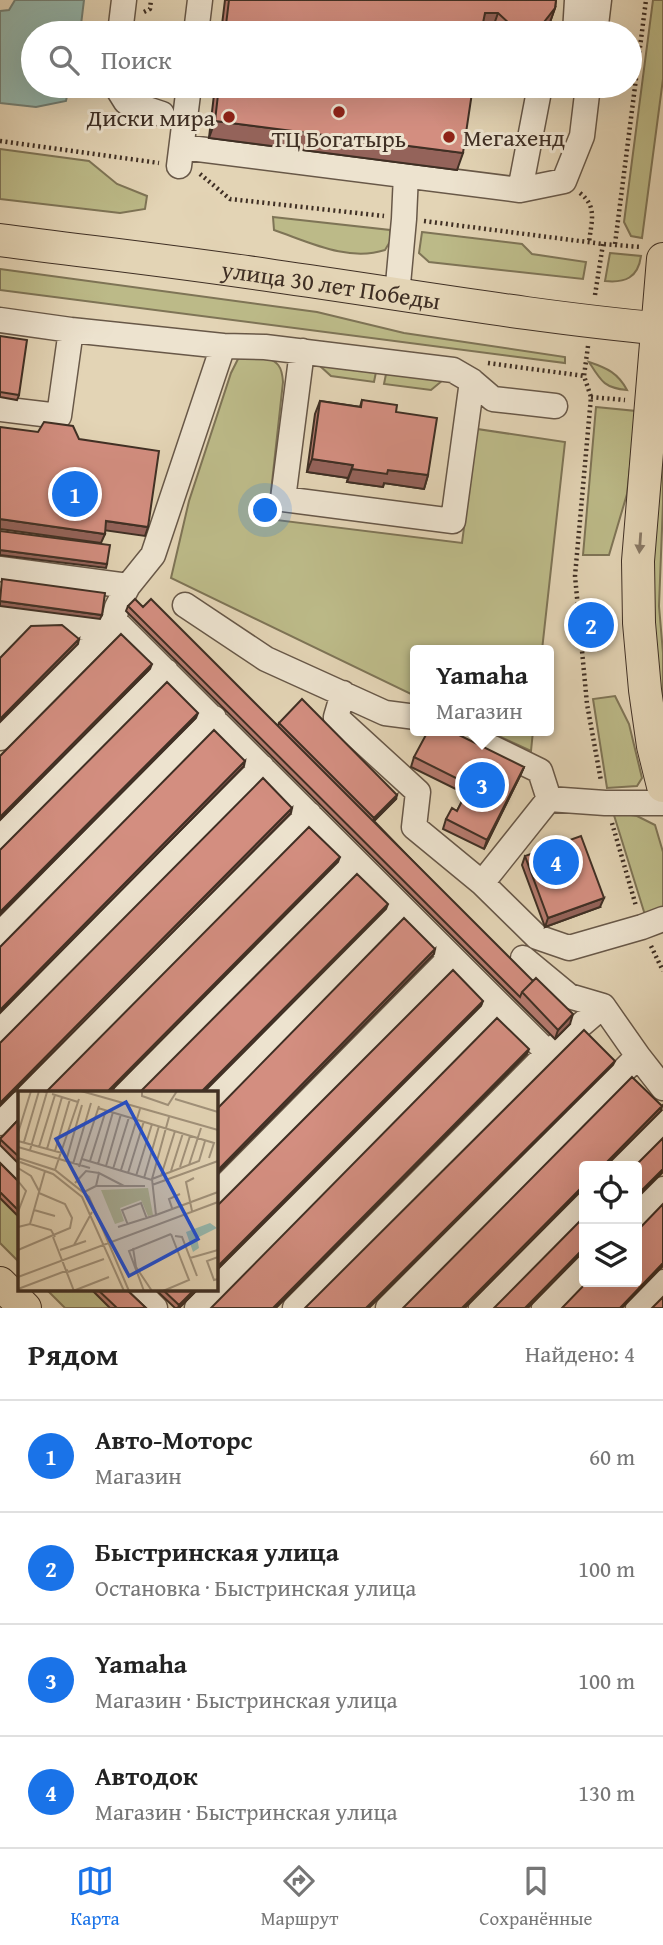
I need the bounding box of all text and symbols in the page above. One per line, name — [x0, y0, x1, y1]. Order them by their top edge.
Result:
search box — [21, 21, 642, 98]
text: Поиск — [101, 40, 172, 79]
icon: search — [45, 41, 83, 79]
place label: Диски мира — [86, 100, 216, 135]
marker: ТЦ Богатырь — [331, 104, 347, 120]
marker: Диски мира — [221, 109, 237, 125]
place label: Мегахенд — [463, 120, 565, 155]
place label: ТЦ Богатырь — [272, 121, 406, 156]
marker: Мегахенд — [441, 129, 457, 145]
street label: улица 30 лет Победы — [218, 251, 443, 318]
pin: 1 — [52, 468, 98, 520]
your location — [248, 493, 282, 527]
one-way arrow — [634, 532, 645, 554]
pin: 2 — [568, 599, 614, 651]
popup — [410, 645, 554, 736]
text: Yamaha — [436, 655, 528, 694]
text: Магазин — [436, 694, 523, 727]
pin: 3 — [459, 759, 505, 811]
pin: 4 — [533, 836, 579, 888]
inset map — [18, 1091, 217, 1290]
map controls — [579, 1161, 642, 1287]
button: locate — [579, 1161, 642, 1224]
button: layers — [579, 1224, 642, 1287]
text: Рядом — [28, 1332, 119, 1376]
text: Найдено: 4 — [525, 1337, 635, 1370]
text: Авто-Моторс — [95, 1420, 253, 1459]
text: 1 — [45, 1440, 57, 1473]
text: 60 m — [589, 1440, 635, 1473]
text: Магазин — [95, 1459, 182, 1492]
text: Быстринская улица — [95, 1532, 339, 1571]
text: 2 — [45, 1552, 57, 1585]
text: 100 m — [578, 1552, 635, 1585]
text: Остановка · Быстринская улица — [95, 1571, 416, 1604]
text: Yamaha — [95, 1644, 187, 1683]
text: 3 — [45, 1664, 57, 1697]
text: 100 m — [578, 1664, 635, 1697]
text: Магазин · Быстринская улица — [95, 1683, 398, 1716]
text: Автодок — [95, 1756, 198, 1795]
text: 4 — [45, 1776, 57, 1809]
text: 130 m — [578, 1776, 635, 1809]
text: Магазин · Быстринская улица — [95, 1795, 398, 1828]
tab: Карта — [70, 1862, 120, 1932]
tab: Маршрут — [261, 1862, 338, 1932]
tab: Сохранённые — [479, 1862, 592, 1932]

